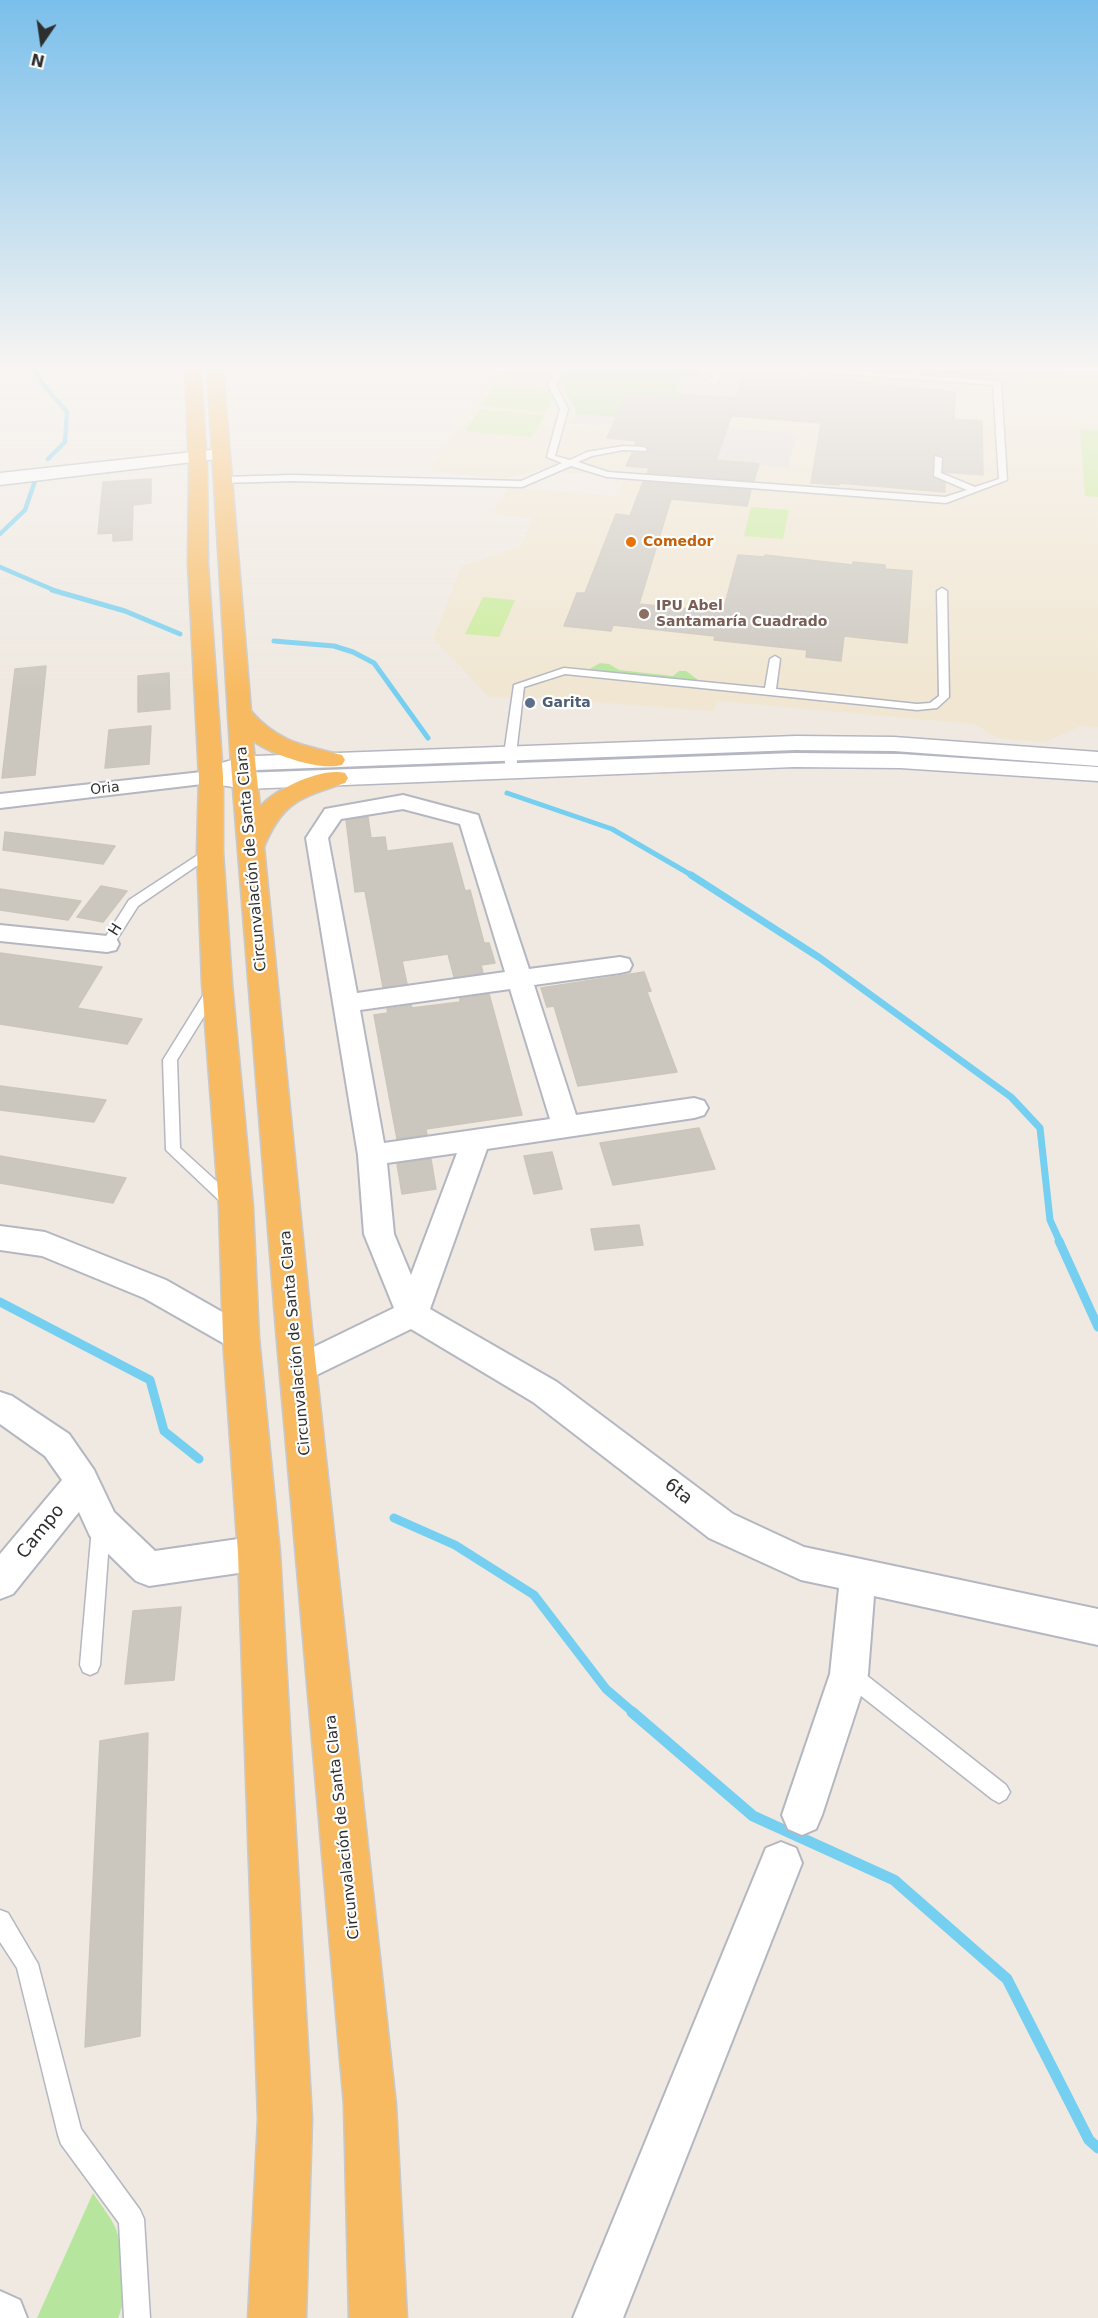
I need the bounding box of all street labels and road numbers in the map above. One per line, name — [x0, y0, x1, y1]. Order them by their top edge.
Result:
street label: Circunvalación de Santa Clara — [233, 746, 271, 972]
street label: Oria — [90, 779, 120, 799]
street label: H — [105, 920, 127, 940]
street label: Circunvalación de Santa Clara — [277, 1230, 315, 1456]
street label: 6ta — [660, 1474, 696, 1510]
street label: Campo — [13, 1501, 69, 1563]
street label: Circunvalación de Santa Clara — [322, 1714, 364, 1940]

